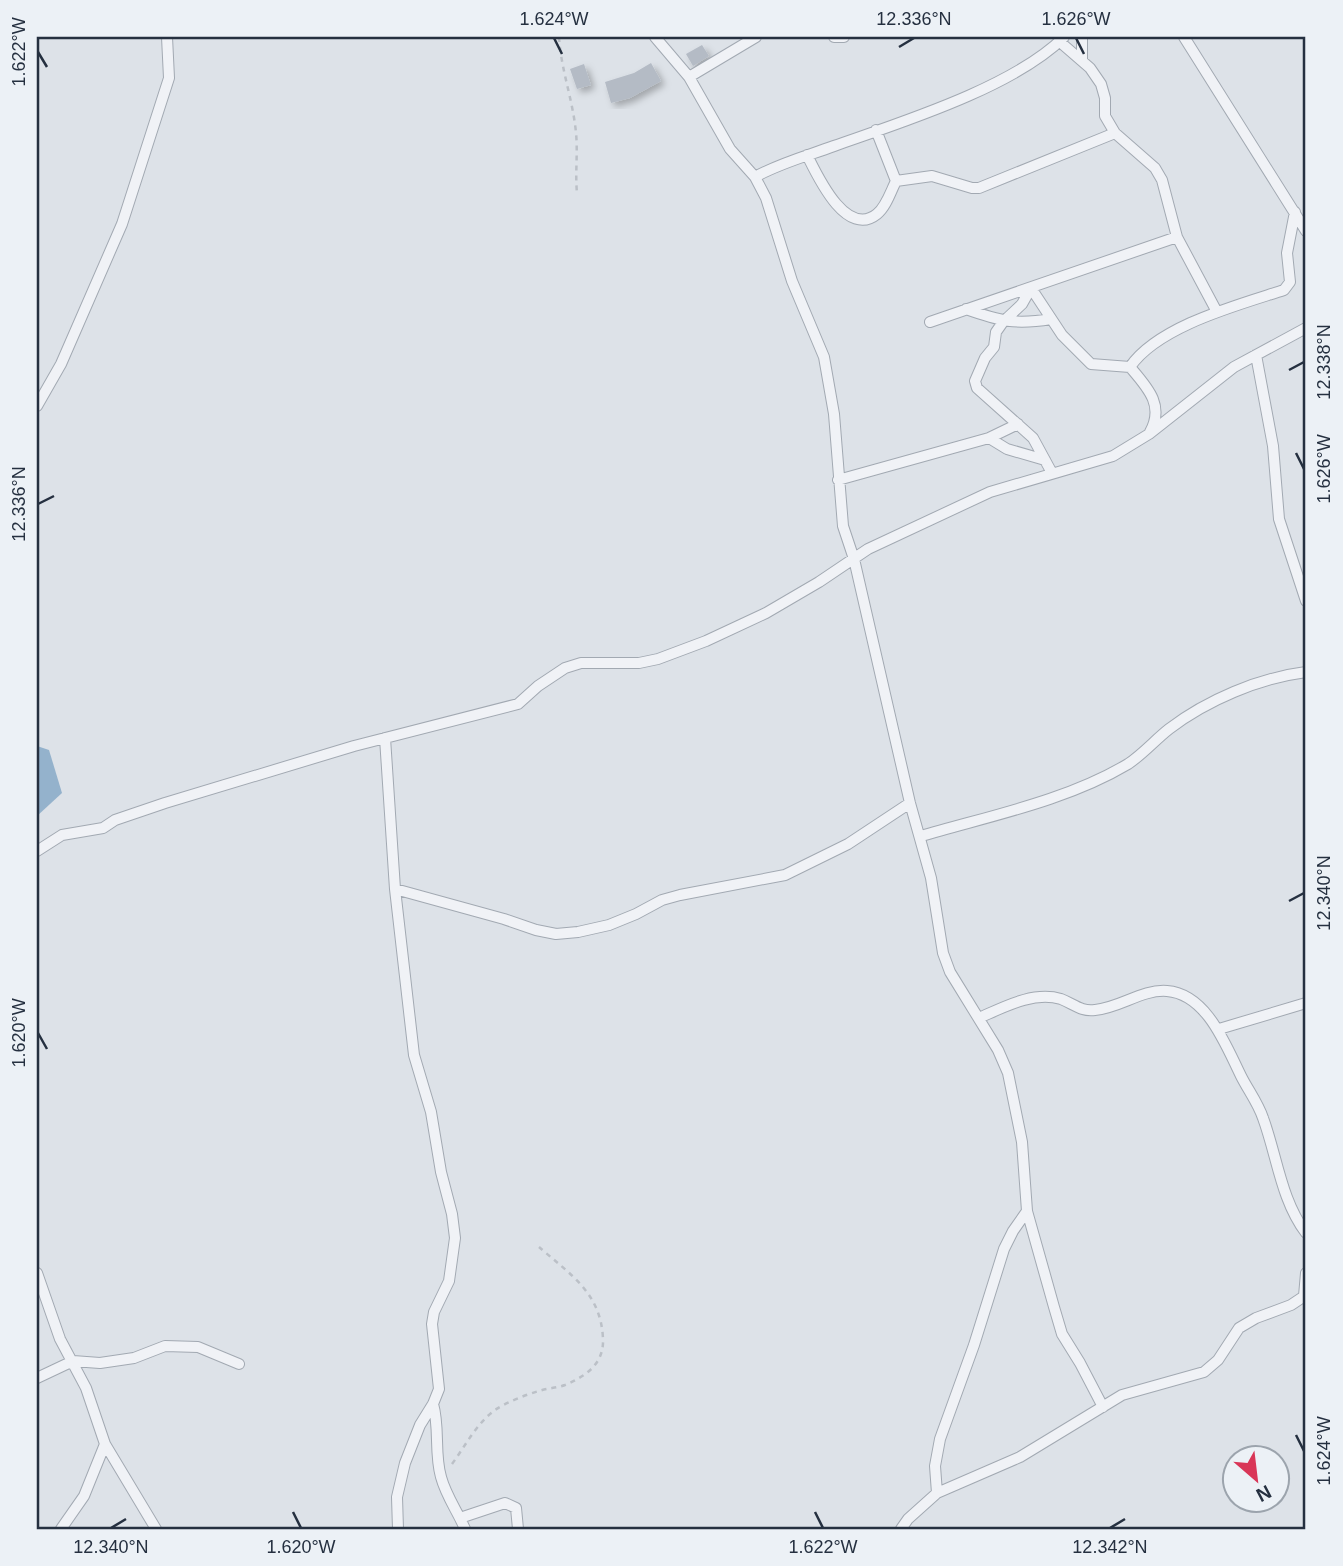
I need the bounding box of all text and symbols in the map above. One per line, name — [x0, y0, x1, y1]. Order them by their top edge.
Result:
text: 1.624°W — [519, 9, 589, 29]
text: 12.336°N — [876, 9, 952, 29]
text: 1.626°W — [1041, 9, 1111, 29]
text: 1.622°W — [9, 17, 29, 87]
text: 12.338°N — [1314, 324, 1334, 400]
text: 1.626°W — [1314, 434, 1334, 504]
text: 12.336°N — [9, 466, 29, 542]
text: 12.340°N — [1314, 855, 1334, 931]
text: 1.620°W — [9, 998, 29, 1068]
text: 1.624°W — [1314, 1416, 1334, 1486]
north arrow — [1220, 1444, 1290, 1514]
text: N — [1253, 1481, 1275, 1506]
text: 12.340°N — [73, 1537, 149, 1557]
text: 1.620°W — [266, 1537, 336, 1557]
text: 1.622°W — [788, 1537, 858, 1557]
text: 12.342°N — [1072, 1537, 1148, 1557]

